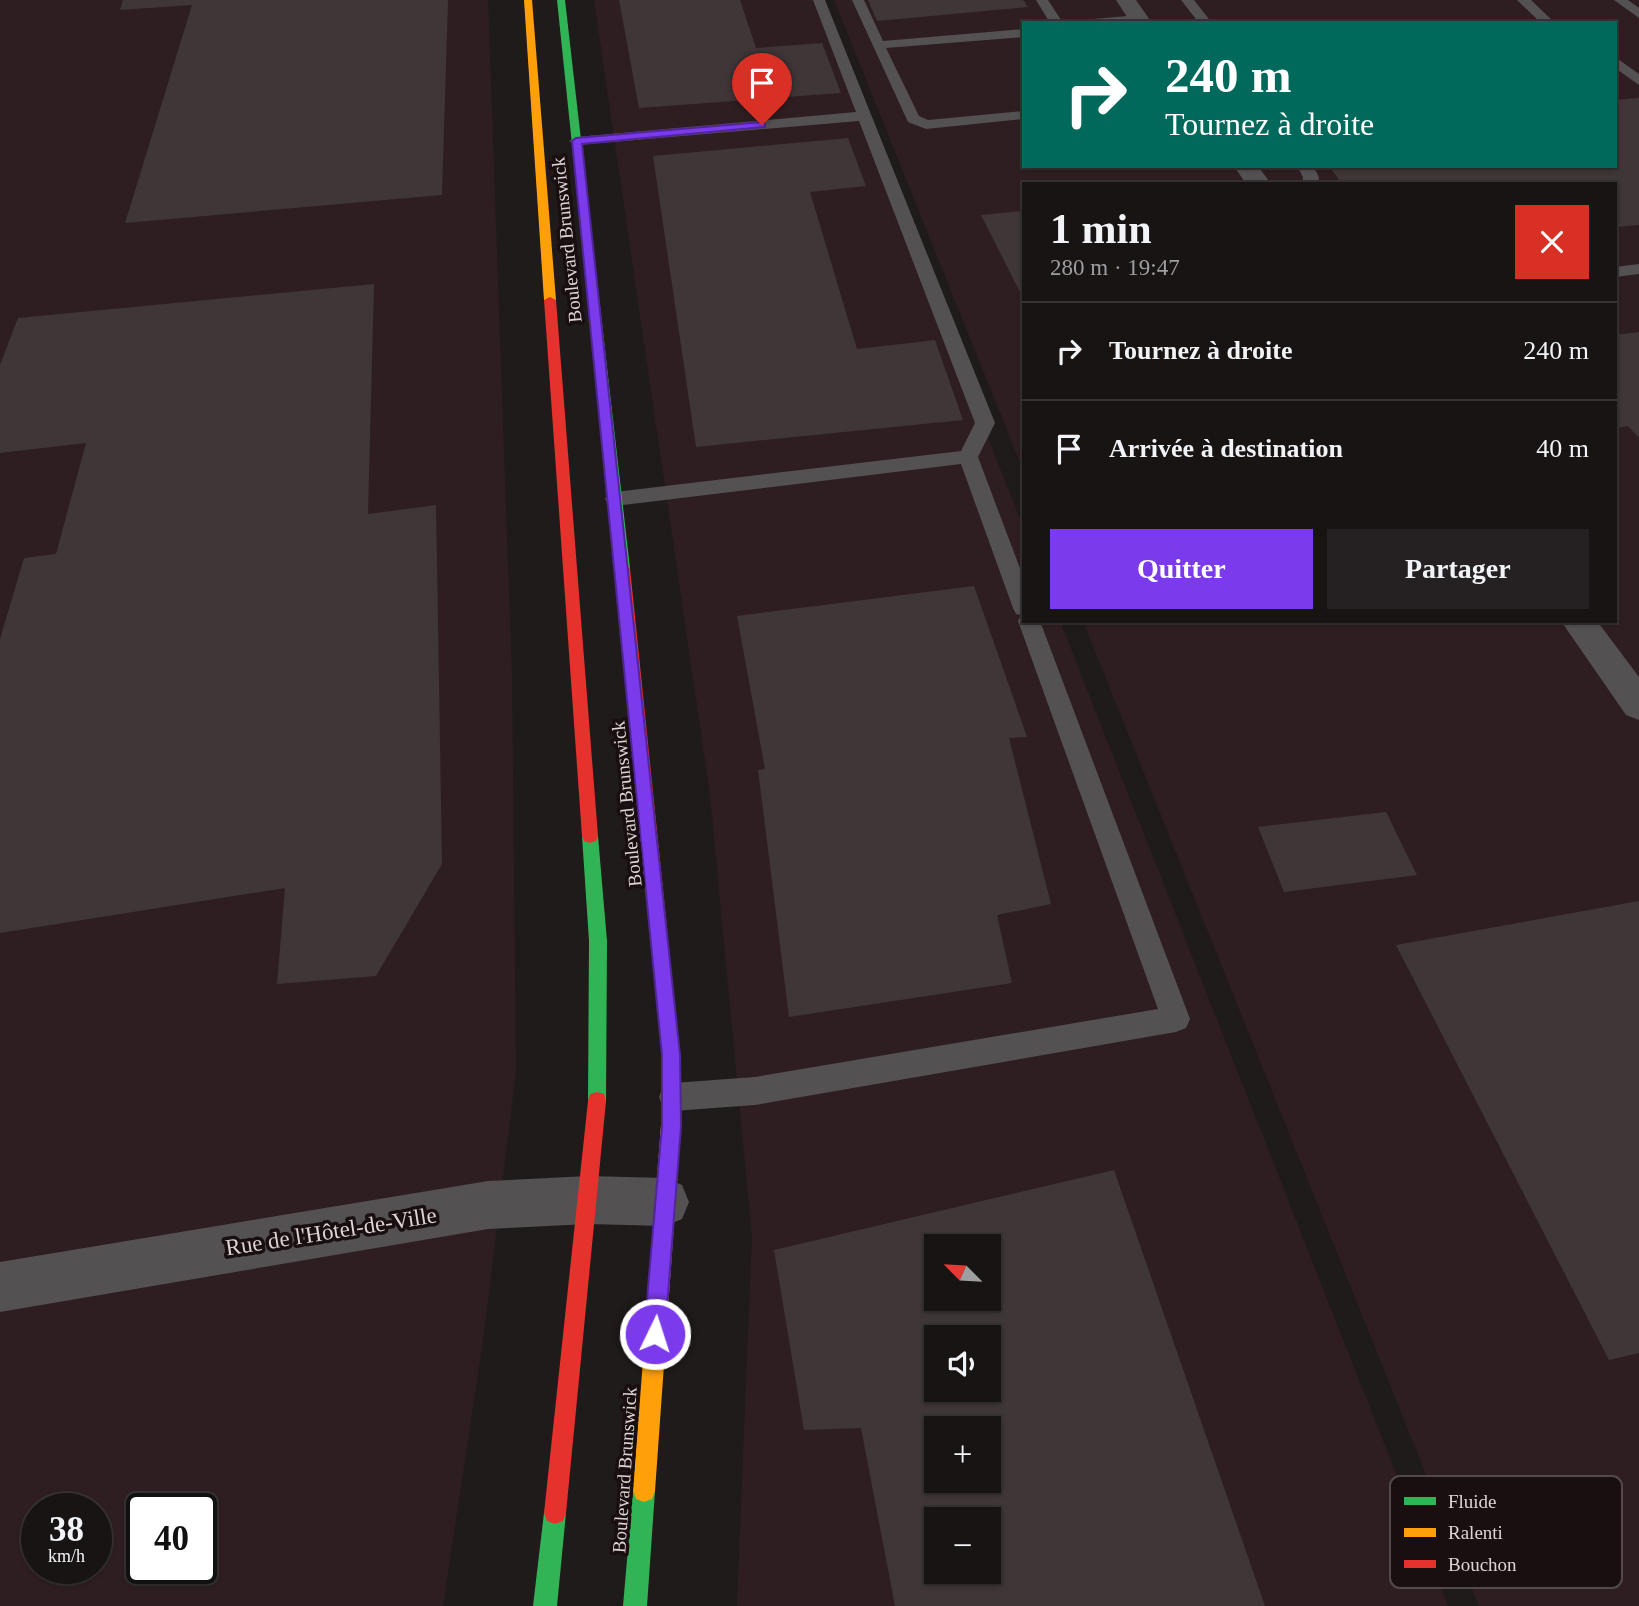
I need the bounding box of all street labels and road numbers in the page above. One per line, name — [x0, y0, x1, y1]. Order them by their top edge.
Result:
street label: Boulevard Brunswick — [547, 156, 586, 324]
street label: Boulevard Brunswick — [607, 720, 646, 888]
street label: Rue de l'Hôtel-de-Ville — [224, 1202, 438, 1261]
street label: Boulevard Brunswick — [608, 1386, 641, 1554]

